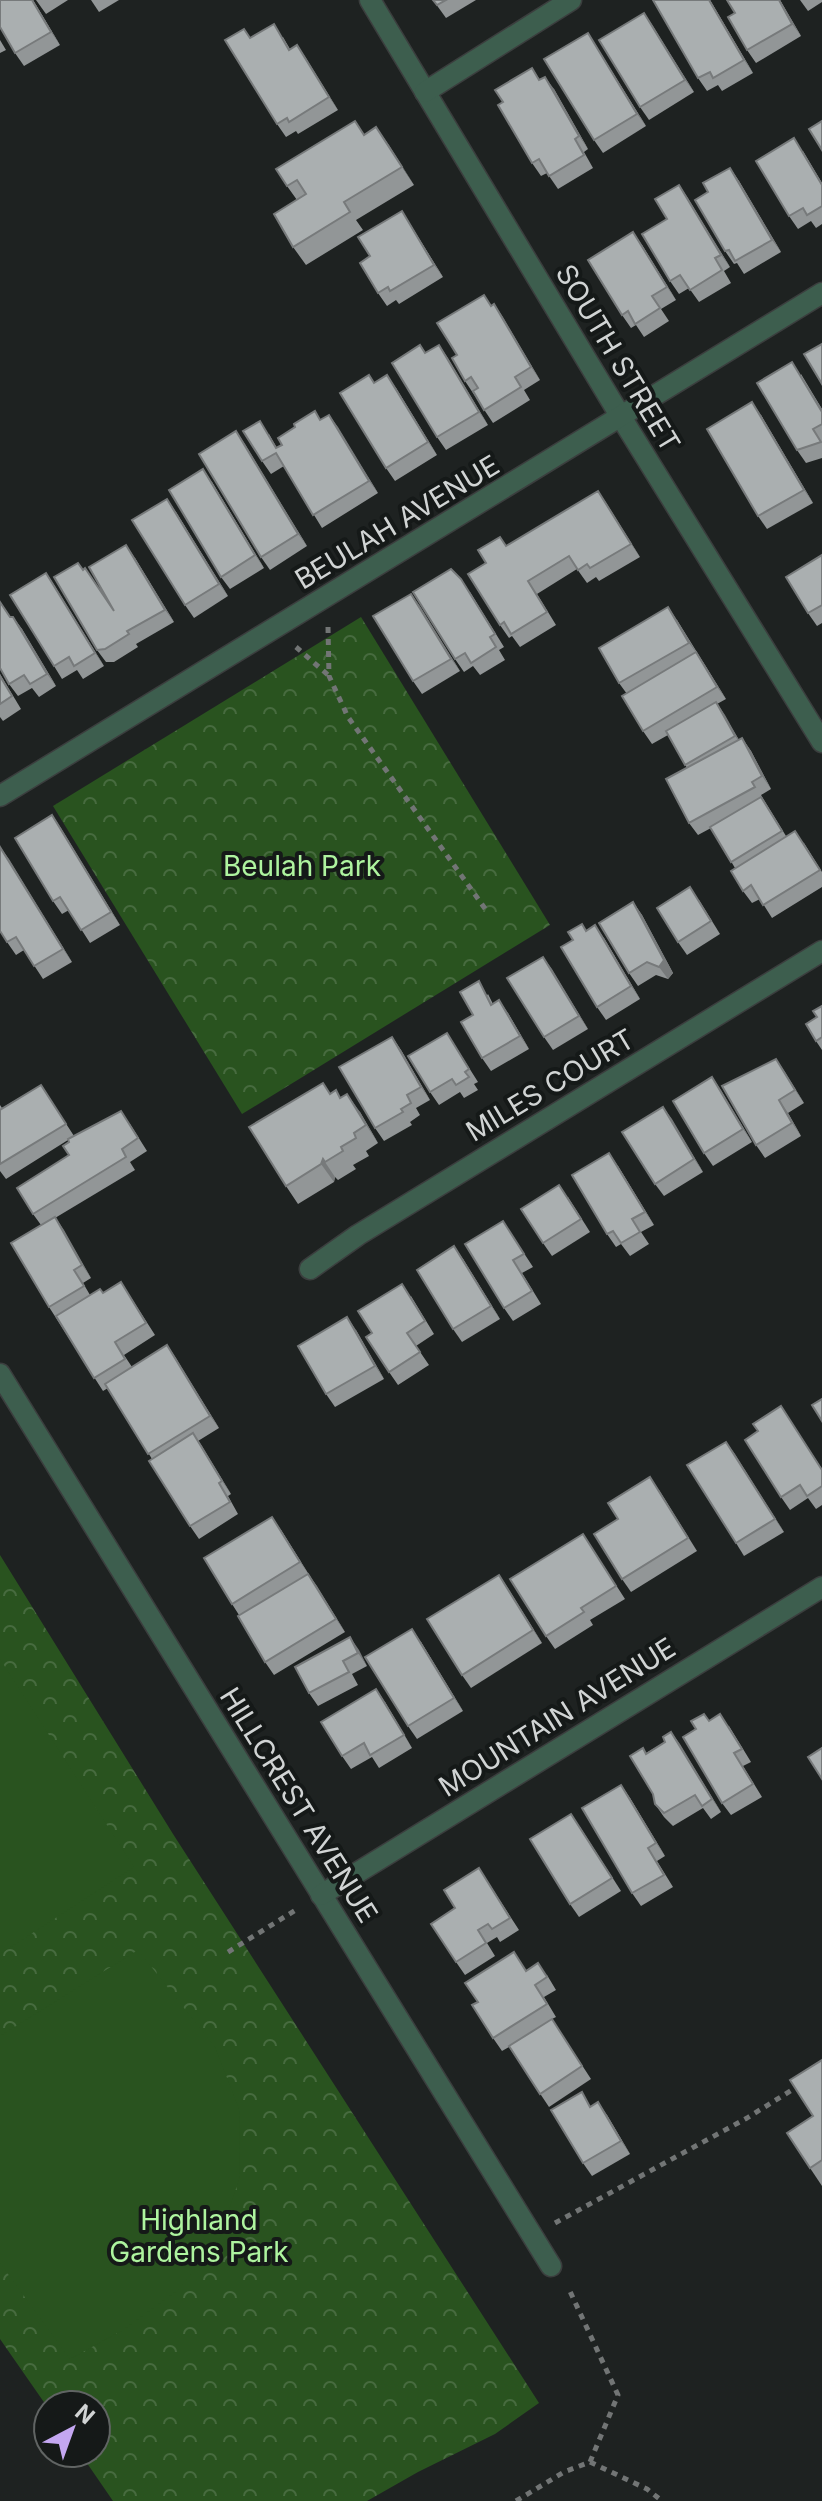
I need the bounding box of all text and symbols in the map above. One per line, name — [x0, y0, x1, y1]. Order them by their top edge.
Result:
street label: SOUTH STREET — [549, 258, 687, 458]
street label: BEULAH AVENUE — [289, 448, 505, 596]
park label: Beulah Park — [223, 849, 381, 883]
street label: MILES COURT — [460, 1021, 640, 1149]
street label: MOUNTAIN AVENUE — [432, 1630, 682, 1804]
street label: HILLCREST AVENUE — [213, 1681, 385, 1929]
park label: Highland Gardens Park — [109, 2203, 289, 2269]
north arrow — [32, 2389, 112, 2469]
text: N — [70, 2399, 100, 2429]

